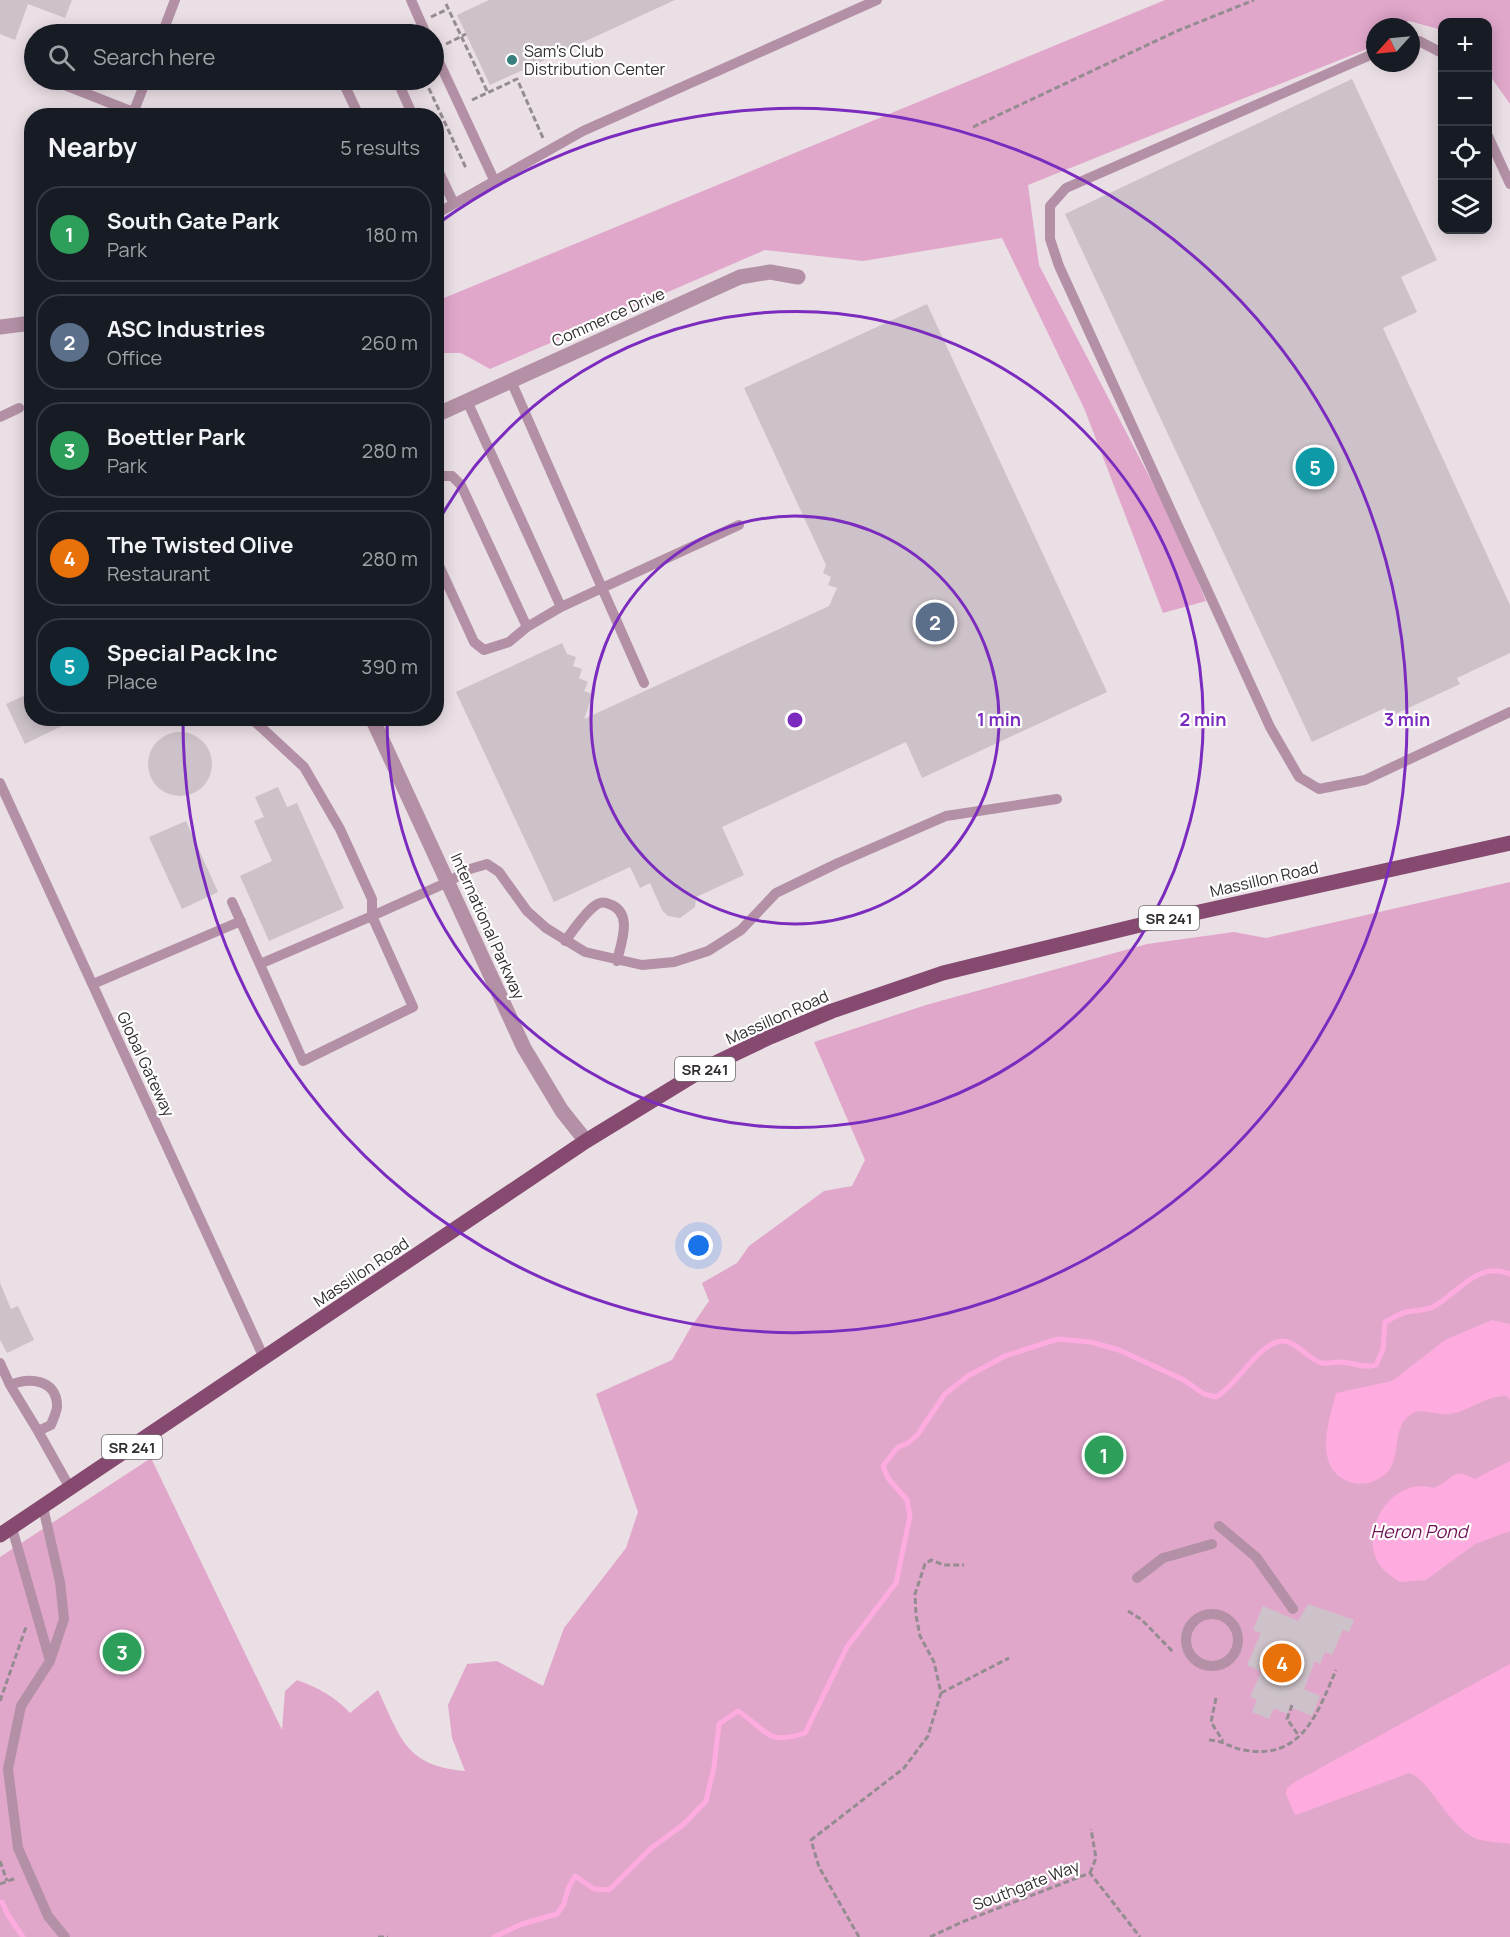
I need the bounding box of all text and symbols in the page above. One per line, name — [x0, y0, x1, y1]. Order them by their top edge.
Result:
north arrow — [1366, 18, 1420, 72]
map controls — [1438, 18, 1492, 234]
button: + — [1438, 18, 1492, 72]
search box — [24, 24, 444, 90]
place label: Sam's Club Distribution Center — [524, 40, 666, 80]
icon: search — [45, 41, 78, 74]
text: Search here — [93, 42, 215, 72]
marker: Sam's Club Distribution Center — [505, 53, 519, 67]
button: − — [1438, 72, 1492, 126]
button: locate — [1438, 126, 1492, 180]
text: Nearby — [48, 129, 137, 165]
text: 5 results — [340, 134, 420, 161]
button: layers — [1438, 180, 1492, 234]
text: South Gate Park — [107, 206, 279, 236]
text: 1 — [65, 221, 74, 248]
text: 180 m — [365, 221, 418, 248]
text: Park — [107, 236, 147, 263]
street label: Commerce Drive — [548, 282, 668, 352]
text: ASC Industries — [107, 314, 265, 344]
text: 2 — [64, 329, 75, 356]
text: 260 m — [361, 329, 418, 356]
text: Office — [107, 344, 162, 371]
text: Boettler Park — [107, 422, 245, 452]
text: 3 — [64, 437, 75, 464]
text: 280 m — [362, 437, 418, 464]
pin: 5 — [1296, 444, 1334, 490]
text: Park — [107, 452, 147, 479]
text: The Twisted Olive — [107, 530, 293, 560]
text: 4 — [63, 545, 76, 572]
text: 280 m — [362, 545, 418, 572]
text: Restaurant — [107, 560, 211, 587]
pin: 2 — [916, 600, 954, 644]
text: Special Pack Inc — [107, 638, 278, 668]
text: 5 — [64, 653, 75, 680]
text: 390 m — [361, 653, 418, 680]
text: Place — [107, 668, 157, 695]
text: 1 min — [977, 707, 1021, 731]
text: 2 min — [1180, 707, 1226, 731]
text: 3 min — [1384, 707, 1430, 731]
centre of rings — [785, 710, 805, 730]
street label: International Parkway — [446, 849, 530, 1003]
street label: Massillon Road — [1208, 856, 1320, 902]
road number: SR 241 — [1139, 906, 1199, 930]
street label: Massillon Road — [722, 984, 832, 1050]
street label: Global Gateway — [112, 1008, 180, 1121]
road number: SR 241 — [675, 1057, 735, 1081]
your location — [684, 1231, 713, 1260]
street label: Massillon Road — [309, 1232, 413, 1312]
pin: 1 — [1084, 1432, 1124, 1478]
road number: SR 241 — [102, 1435, 162, 1459]
water label: Heron Pond — [1371, 1519, 1470, 1543]
pin: 3 — [102, 1630, 142, 1674]
pin: 4 — [1262, 1640, 1302, 1686]
street label: Southgate Way — [969, 1854, 1083, 1915]

